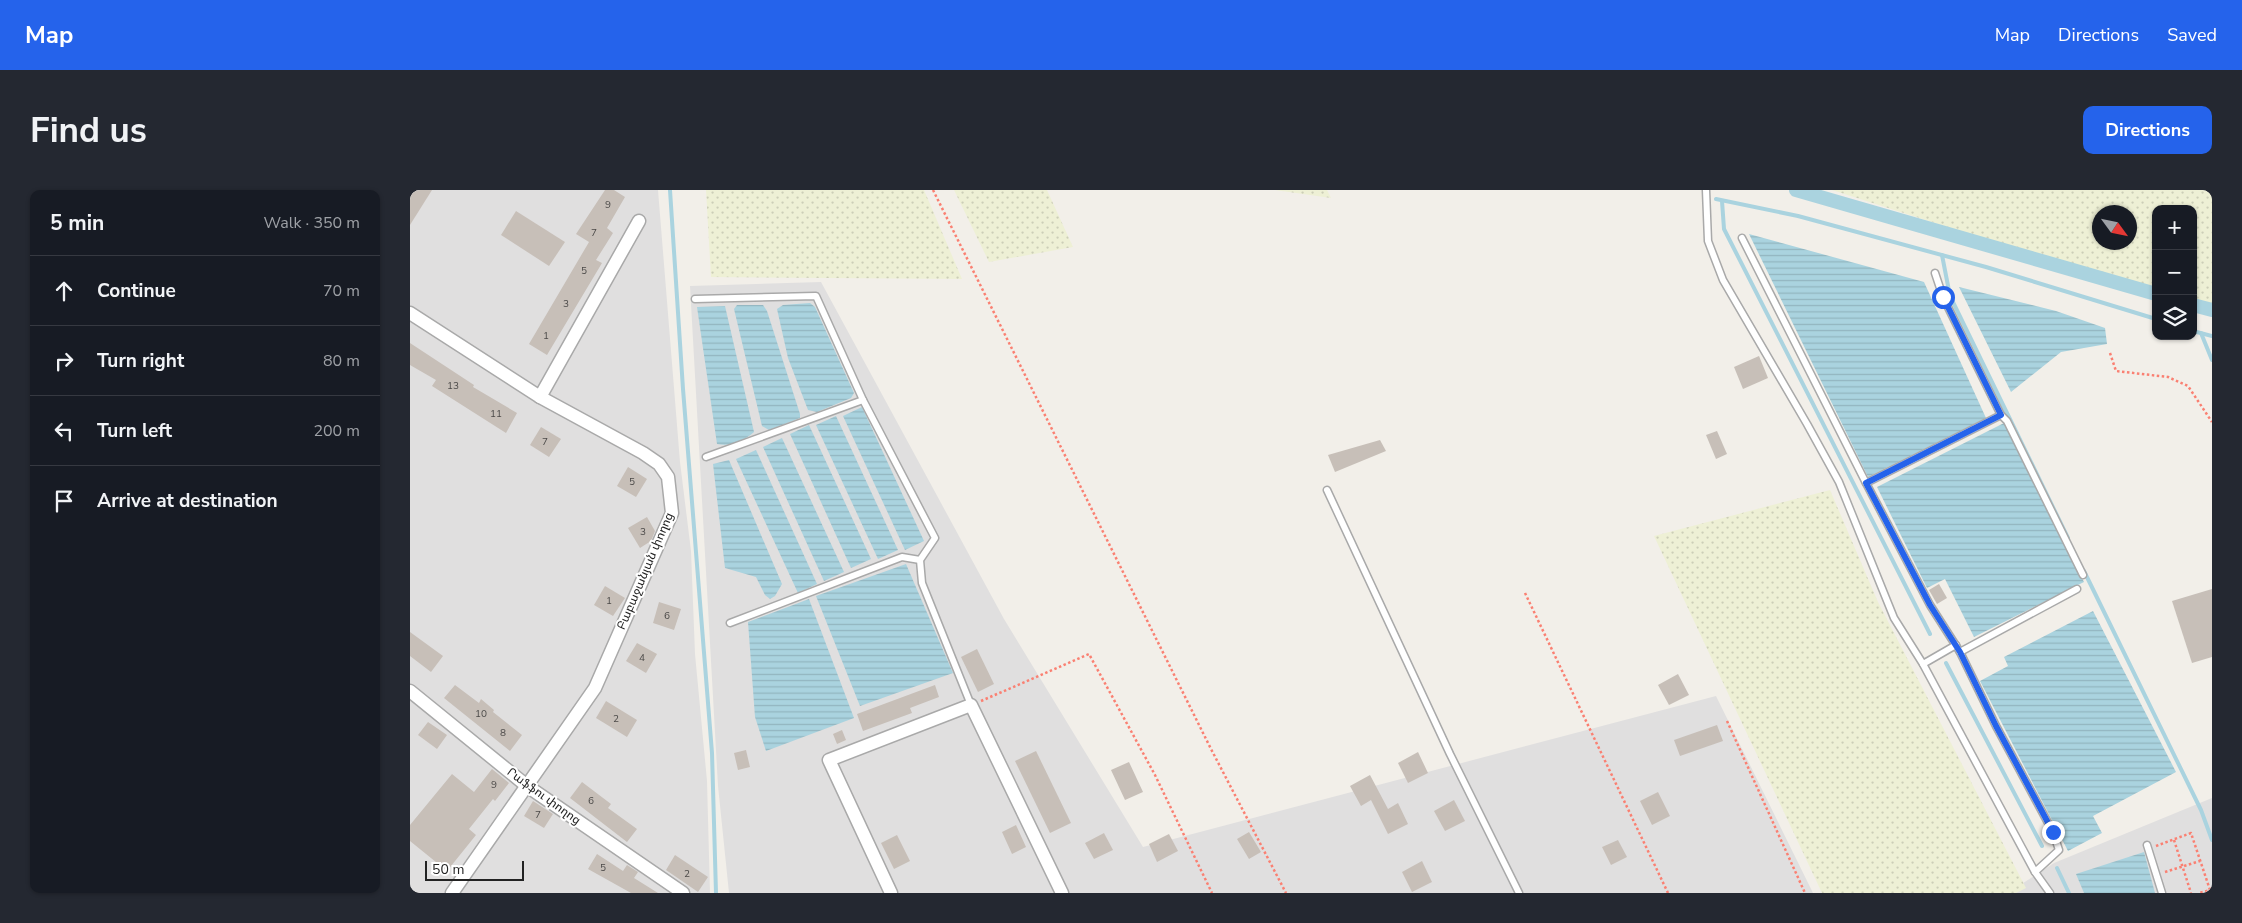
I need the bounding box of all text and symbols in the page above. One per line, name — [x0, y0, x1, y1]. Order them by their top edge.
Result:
text: Map — [25, 19, 73, 51]
text: Map — [1995, 23, 2030, 47]
text: Directions — [2058, 23, 2139, 47]
text: Saved — [2167, 23, 2217, 47]
button: Directions — [2083, 106, 2212, 154]
text: Find us — [30, 107, 147, 154]
house number: 9 — [605, 198, 611, 212]
north arrow — [2092, 205, 2137, 250]
map controls — [2152, 205, 2197, 340]
button: + — [2152, 205, 2197, 250]
text: 5 min — [50, 209, 104, 237]
text: Walk · 350 m — [264, 212, 360, 234]
house number: 7 — [591, 226, 597, 240]
button: − — [2152, 250, 2197, 295]
house number: 5 — [581, 264, 587, 278]
icon: ahead — [50, 277, 78, 305]
text: Continue — [97, 278, 176, 304]
text: 70 m — [323, 280, 360, 302]
route start — [1932, 286, 1955, 309]
button: layers — [2152, 295, 2197, 340]
house number: 3 — [563, 297, 569, 311]
house number: 1 — [543, 329, 549, 343]
icon: right — [50, 347, 78, 375]
text: Turn right — [97, 348, 184, 374]
text: 80 m — [323, 350, 360, 372]
house number: 13 — [447, 379, 459, 393]
house number: 11 — [490, 407, 502, 421]
icon: left — [50, 417, 78, 445]
text: Turn left — [97, 418, 172, 444]
text: 200 m — [313, 420, 360, 442]
house number: 7 — [542, 435, 548, 449]
house number: 5 — [629, 475, 635, 489]
icon: arrive — [50, 487, 78, 515]
text: Arrive at destination — [97, 488, 278, 514]
street label: Բաբաջանյան փողոց — [613, 510, 677, 632]
house number: 3 — [640, 525, 646, 539]
house number: 1 — [606, 594, 612, 608]
house number: 6 — [664, 609, 670, 623]
house number: 4 — [639, 651, 645, 665]
house number: 10 — [475, 707, 487, 721]
house number: 2 — [613, 712, 619, 726]
house number: 8 — [500, 726, 506, 740]
street label: Րաֆֆու փողոց — [504, 764, 584, 828]
house number: 9 — [491, 778, 497, 792]
house number: 6 — [588, 794, 594, 808]
house number: 7 — [535, 808, 541, 822]
route end — [2042, 821, 2065, 844]
scale bar — [425, 858, 524, 881]
text: 50 m — [432, 860, 464, 879]
house number: 5 — [600, 861, 606, 875]
house number: 2 — [684, 867, 690, 881]

